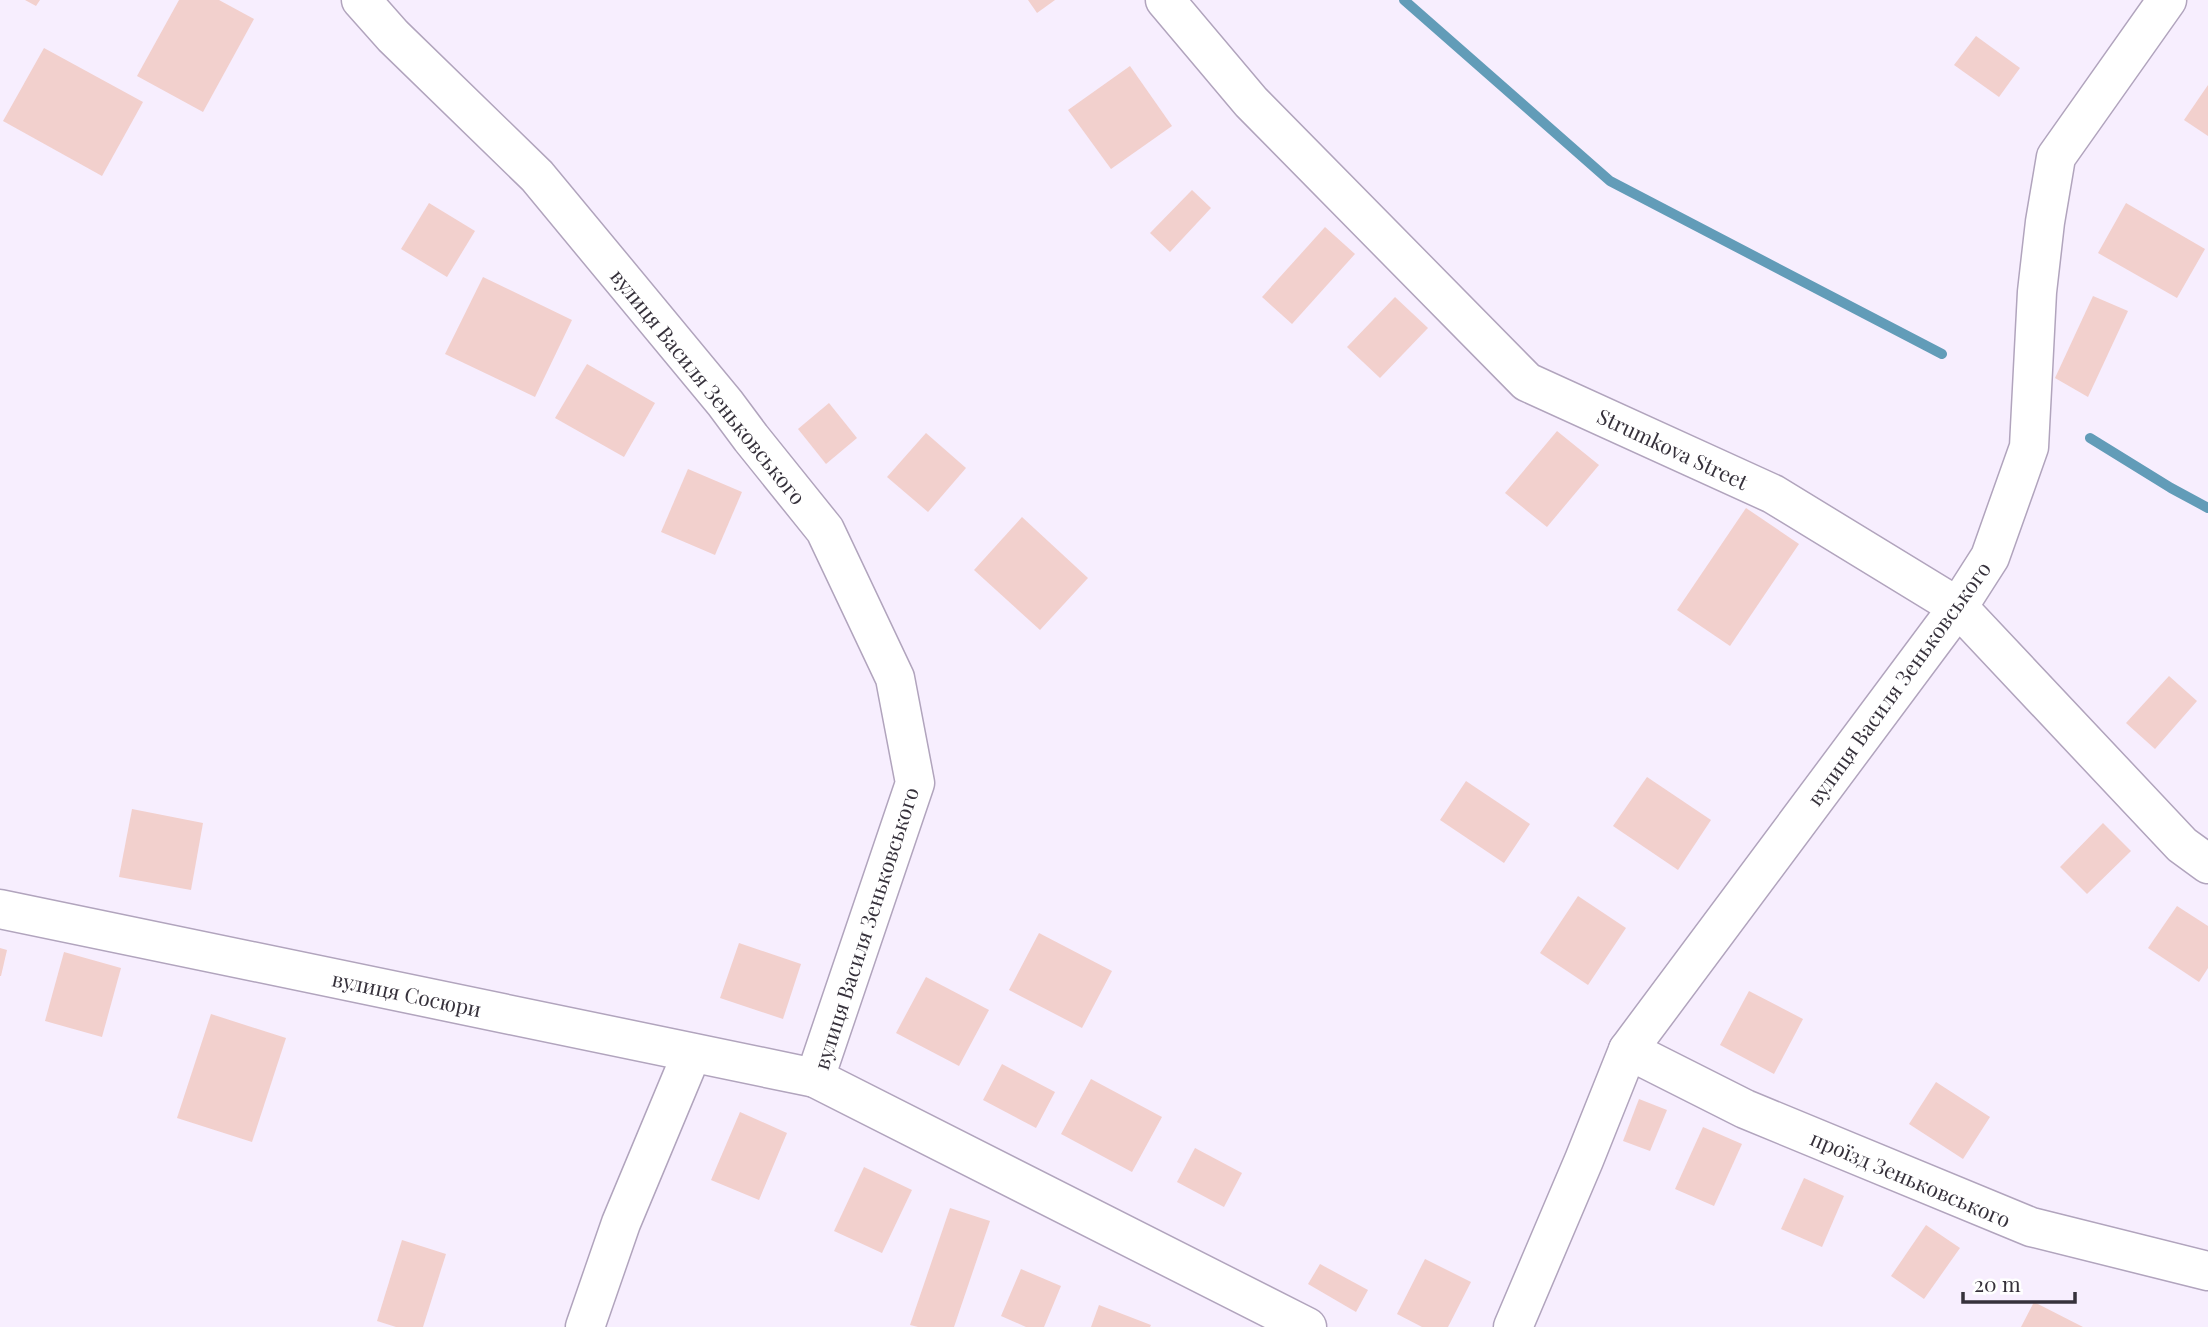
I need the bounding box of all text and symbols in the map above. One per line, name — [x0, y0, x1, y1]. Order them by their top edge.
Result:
street label: вулиця Василя Зеньковського — [605, 262, 813, 510]
street label: Strumkova Street — [1593, 401, 1753, 495]
street label: вулиця Василя Зеньковського — [1800, 555, 1996, 811]
street label: вулиця Василя Зеньковського — [806, 783, 924, 1073]
street label: вулиця Сосюри — [330, 964, 484, 1022]
street label: проїзд Зеньковського — [1807, 1123, 2015, 1233]
scale bar — [1963, 1260, 2075, 1304]
text: 20 m — [1974, 1269, 2021, 1297]

